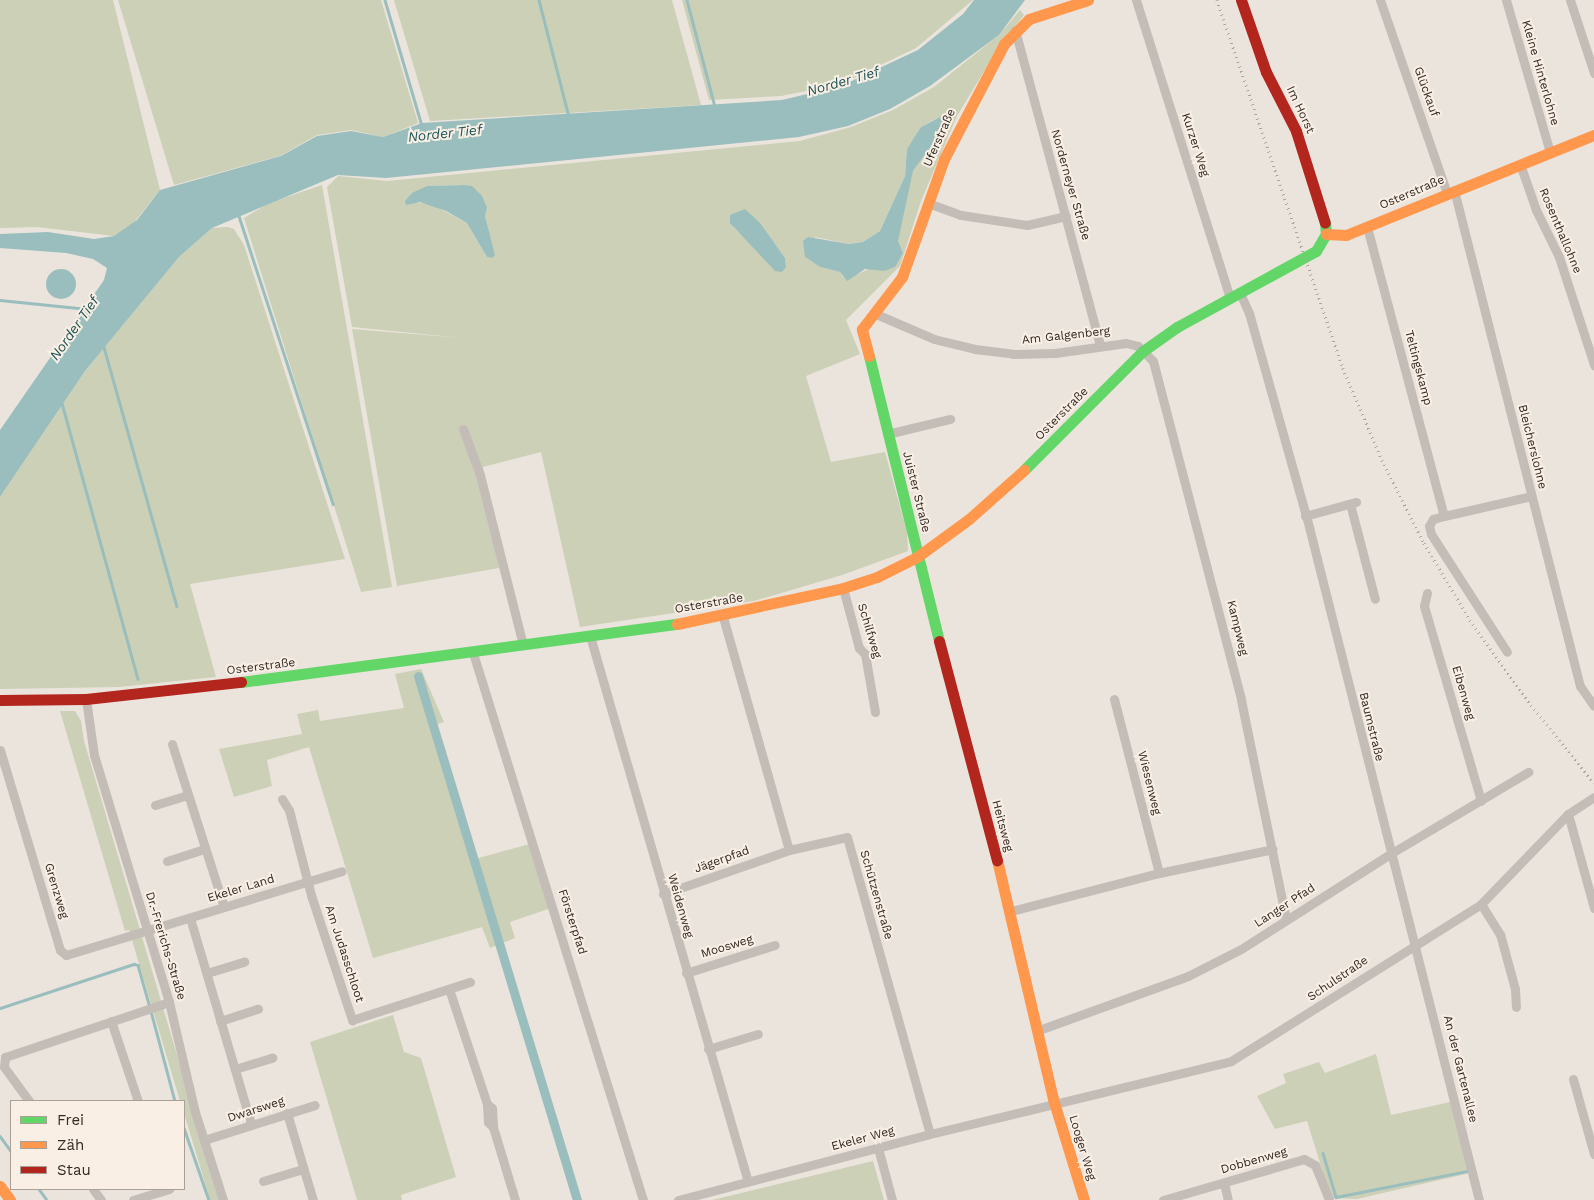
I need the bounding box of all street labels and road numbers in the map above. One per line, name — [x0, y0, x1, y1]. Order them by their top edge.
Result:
street label: Kleine Hinterlohne — [1518, 19, 1562, 127]
street label: Glückauf — [1410, 65, 1442, 119]
street label: Im Horst — [1283, 84, 1317, 136]
street label: Uferstraße — [921, 107, 959, 169]
street label: Kurzer Weg — [1178, 111, 1212, 179]
street label: Norderneyer Straße — [1047, 128, 1093, 242]
street label: Osterstraße — [1377, 173, 1447, 213]
street label: Rosenthallohne — [1536, 186, 1584, 276]
street label: Am Galgenberg — [1021, 324, 1111, 348]
street label: Teltingskamp — [1401, 329, 1435, 407]
street label: Osterstraße — [1032, 384, 1092, 444]
street label: Bleicherslohne — [1515, 403, 1549, 491]
street label: Juister Straße — [899, 450, 933, 534]
street label: Osterstraße — [674, 591, 744, 617]
street label: Kampweg — [1223, 599, 1251, 657]
street label: Schilfweg — [854, 602, 884, 660]
street label: Osterstraße — [226, 656, 296, 678]
street label: Eibenweg — [1448, 664, 1478, 722]
street label: Baumstraße — [1355, 691, 1387, 763]
street label: Wiesenweg — [1134, 750, 1164, 816]
street label: Heitsweg — [988, 799, 1016, 853]
street label: Jägerpfad — [692, 843, 752, 877]
street label: Schützenstraße — [856, 849, 896, 941]
street label: Grenzweg — [41, 861, 71, 921]
street label: Ekeler Land — [206, 872, 276, 906]
street label: Weidenweg — [664, 872, 696, 940]
street label: Langer Pfad — [1252, 881, 1318, 931]
street label: Försterpfad — [555, 888, 589, 956]
street label: Dr.-Frerichs-Straße — [142, 890, 188, 1002]
street label: Am Judasschloot — [321, 903, 367, 1005]
street label: Moosweg — [699, 932, 755, 962]
street label: Schulstraße — [1305, 953, 1371, 1005]
street label: An der Gartenallee — [1440, 1014, 1480, 1124]
street label: Dwarsweg — [226, 1094, 286, 1126]
street label: Looger Weg — [1065, 1113, 1099, 1183]
street label: Ekeler Weg — [830, 1124, 896, 1154]
street label: Dobbenweg — [1219, 1145, 1289, 1177]

